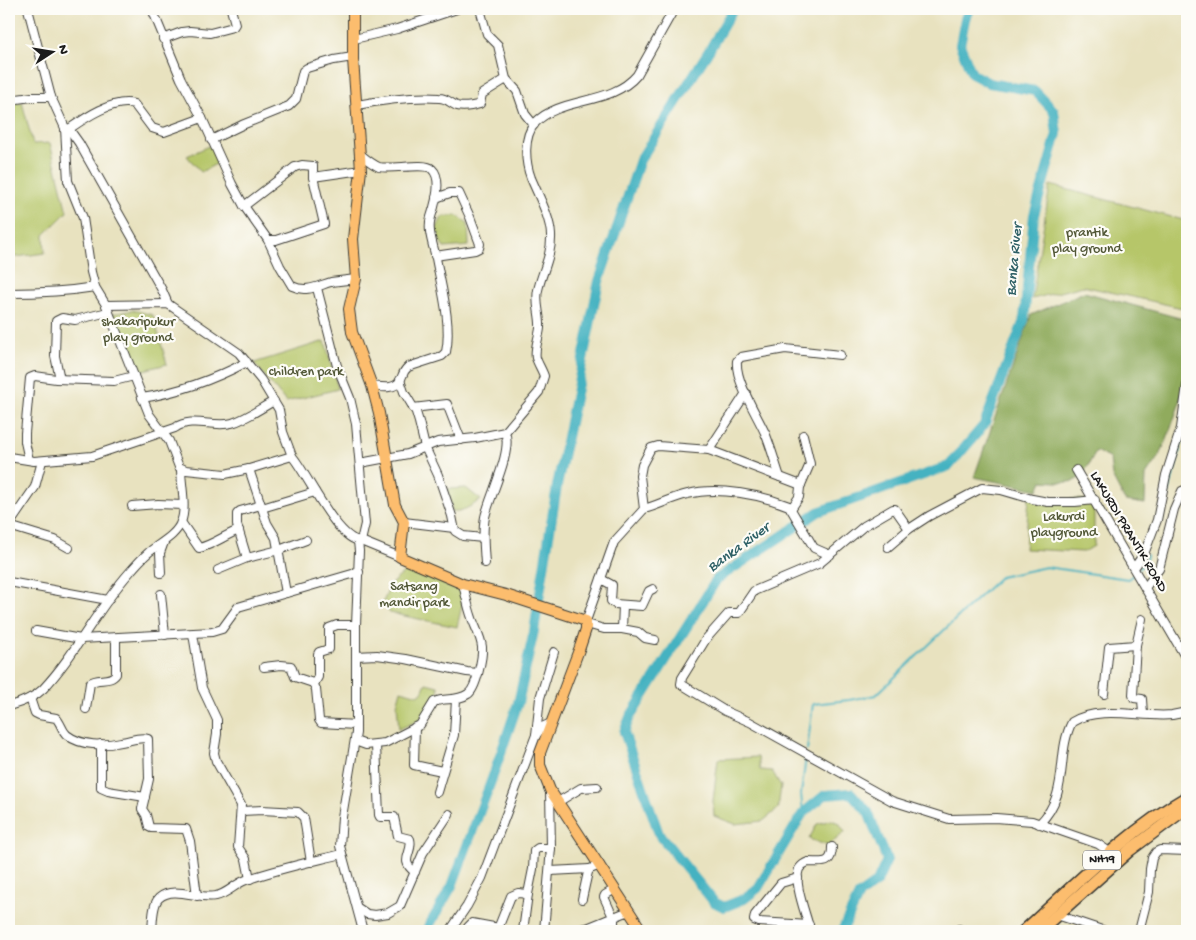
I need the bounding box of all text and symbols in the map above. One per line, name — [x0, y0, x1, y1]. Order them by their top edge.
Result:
north arrow — [28, 28, 78, 78]
text: N — [53, 44, 72, 56]
water label: Banka River — [1003, 220, 1027, 297]
park label: prantik play ground — [1051, 225, 1124, 258]
park label: shakaripukur play ground — [101, 314, 176, 347]
park label: children park — [269, 364, 345, 381]
street label: LAKURDI PRANTIK ROAD — [1085, 469, 1171, 596]
park label: Lakurdi playground — [1030, 509, 1099, 542]
water label: Banka River — [704, 518, 776, 577]
park label: Satsang mandir park — [379, 579, 451, 612]
road number: NH19 — [1083, 850, 1121, 870]

